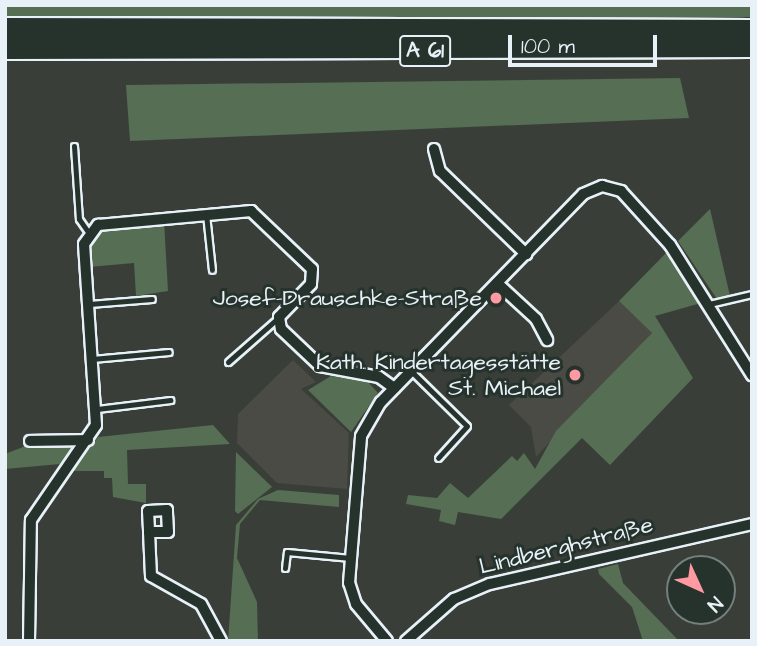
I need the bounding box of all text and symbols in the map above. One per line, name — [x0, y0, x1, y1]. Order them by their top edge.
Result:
scale bar — [512, 21, 661, 65]
text: 100 m — [521, 32, 575, 61]
road number: A 61 — [399, 34, 451, 68]
place label: Josef-Drauschke-Straße — [213, 284, 482, 312]
marker: Josef-Drauschke-Straße — [488, 290, 504, 306]
place label: Kath. Kindertagesstätte St. Michael — [316, 348, 561, 402]
marker: Kath. Kindertagesstätte St. Michael — [567, 367, 583, 383]
street label: Lindberghstraße — [476, 511, 656, 581]
north arrow — [666, 555, 736, 625]
text: N — [701, 590, 729, 618]

